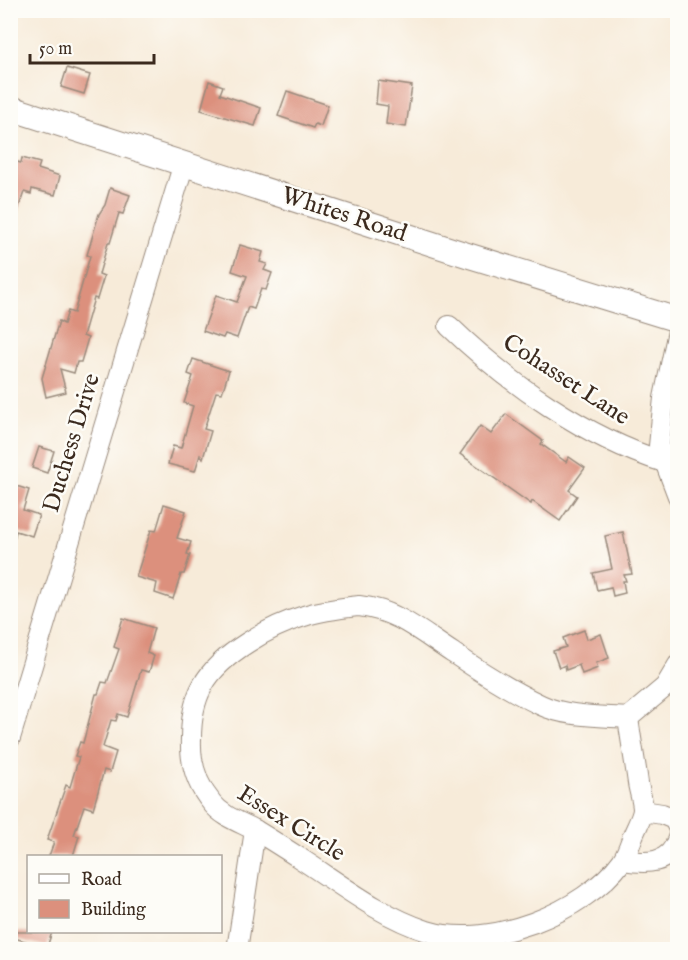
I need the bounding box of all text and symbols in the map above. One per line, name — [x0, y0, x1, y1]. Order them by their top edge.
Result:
scale bar — [30, 27, 154, 65]
text: 50 m — [39, 38, 72, 61]
street label: Whites Road — [277, 180, 411, 250]
street label: Cohasset Lane — [496, 327, 636, 433]
street label: Duchess Drive — [36, 370, 108, 516]
street label: Essex Circle — [231, 779, 351, 869]
legend — [27, 855, 222, 933]
text: Road — [81, 869, 122, 892]
text: Building — [81, 899, 146, 922]

